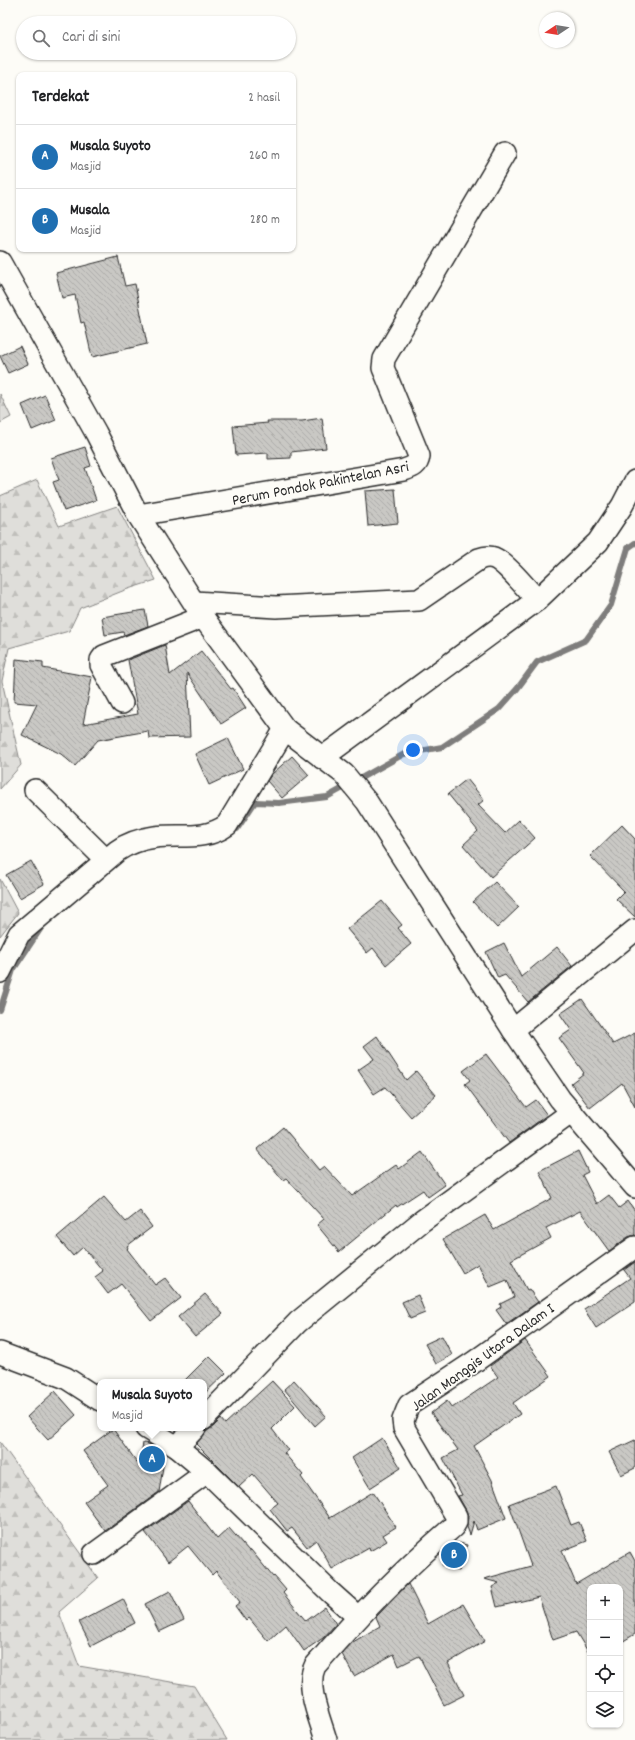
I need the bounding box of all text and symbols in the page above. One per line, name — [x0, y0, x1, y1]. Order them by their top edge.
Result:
north arrow — [539, 12, 575, 48]
search box — [16, 16, 296, 60]
icon: search — [30, 27, 52, 49]
text: Cari di sini — [62, 27, 120, 49]
text: Terdekat — [32, 86, 89, 110]
text: 2 hasil — [248, 89, 280, 108]
text: Musala Suyoto — [70, 136, 151, 158]
text: A — [41, 147, 49, 166]
text: 260 m — [249, 147, 280, 166]
text: Masjid — [70, 158, 101, 177]
text: Musala — [70, 200, 109, 222]
text: B — [42, 211, 48, 230]
text: 280 m — [250, 211, 280, 230]
text: Masjid — [70, 222, 101, 241]
street label: Perum Pondok Pakintelan Asri — [230, 456, 411, 513]
your location — [403, 740, 423, 760]
street label: Jalan Manggis Utara Dalam I — [407, 1298, 560, 1418]
popup — [97, 1379, 207, 1431]
text: Musala Suyoto — [112, 1385, 192, 1407]
text: Masjid — [112, 1407, 143, 1426]
pin: A — [139, 1444, 165, 1474]
pin: B — [441, 1540, 467, 1570]
map controls — [587, 1584, 623, 1728]
button: + — [587, 1584, 623, 1620]
button: − — [587, 1620, 623, 1656]
button: locate — [587, 1656, 623, 1692]
button: layers — [587, 1692, 623, 1728]

